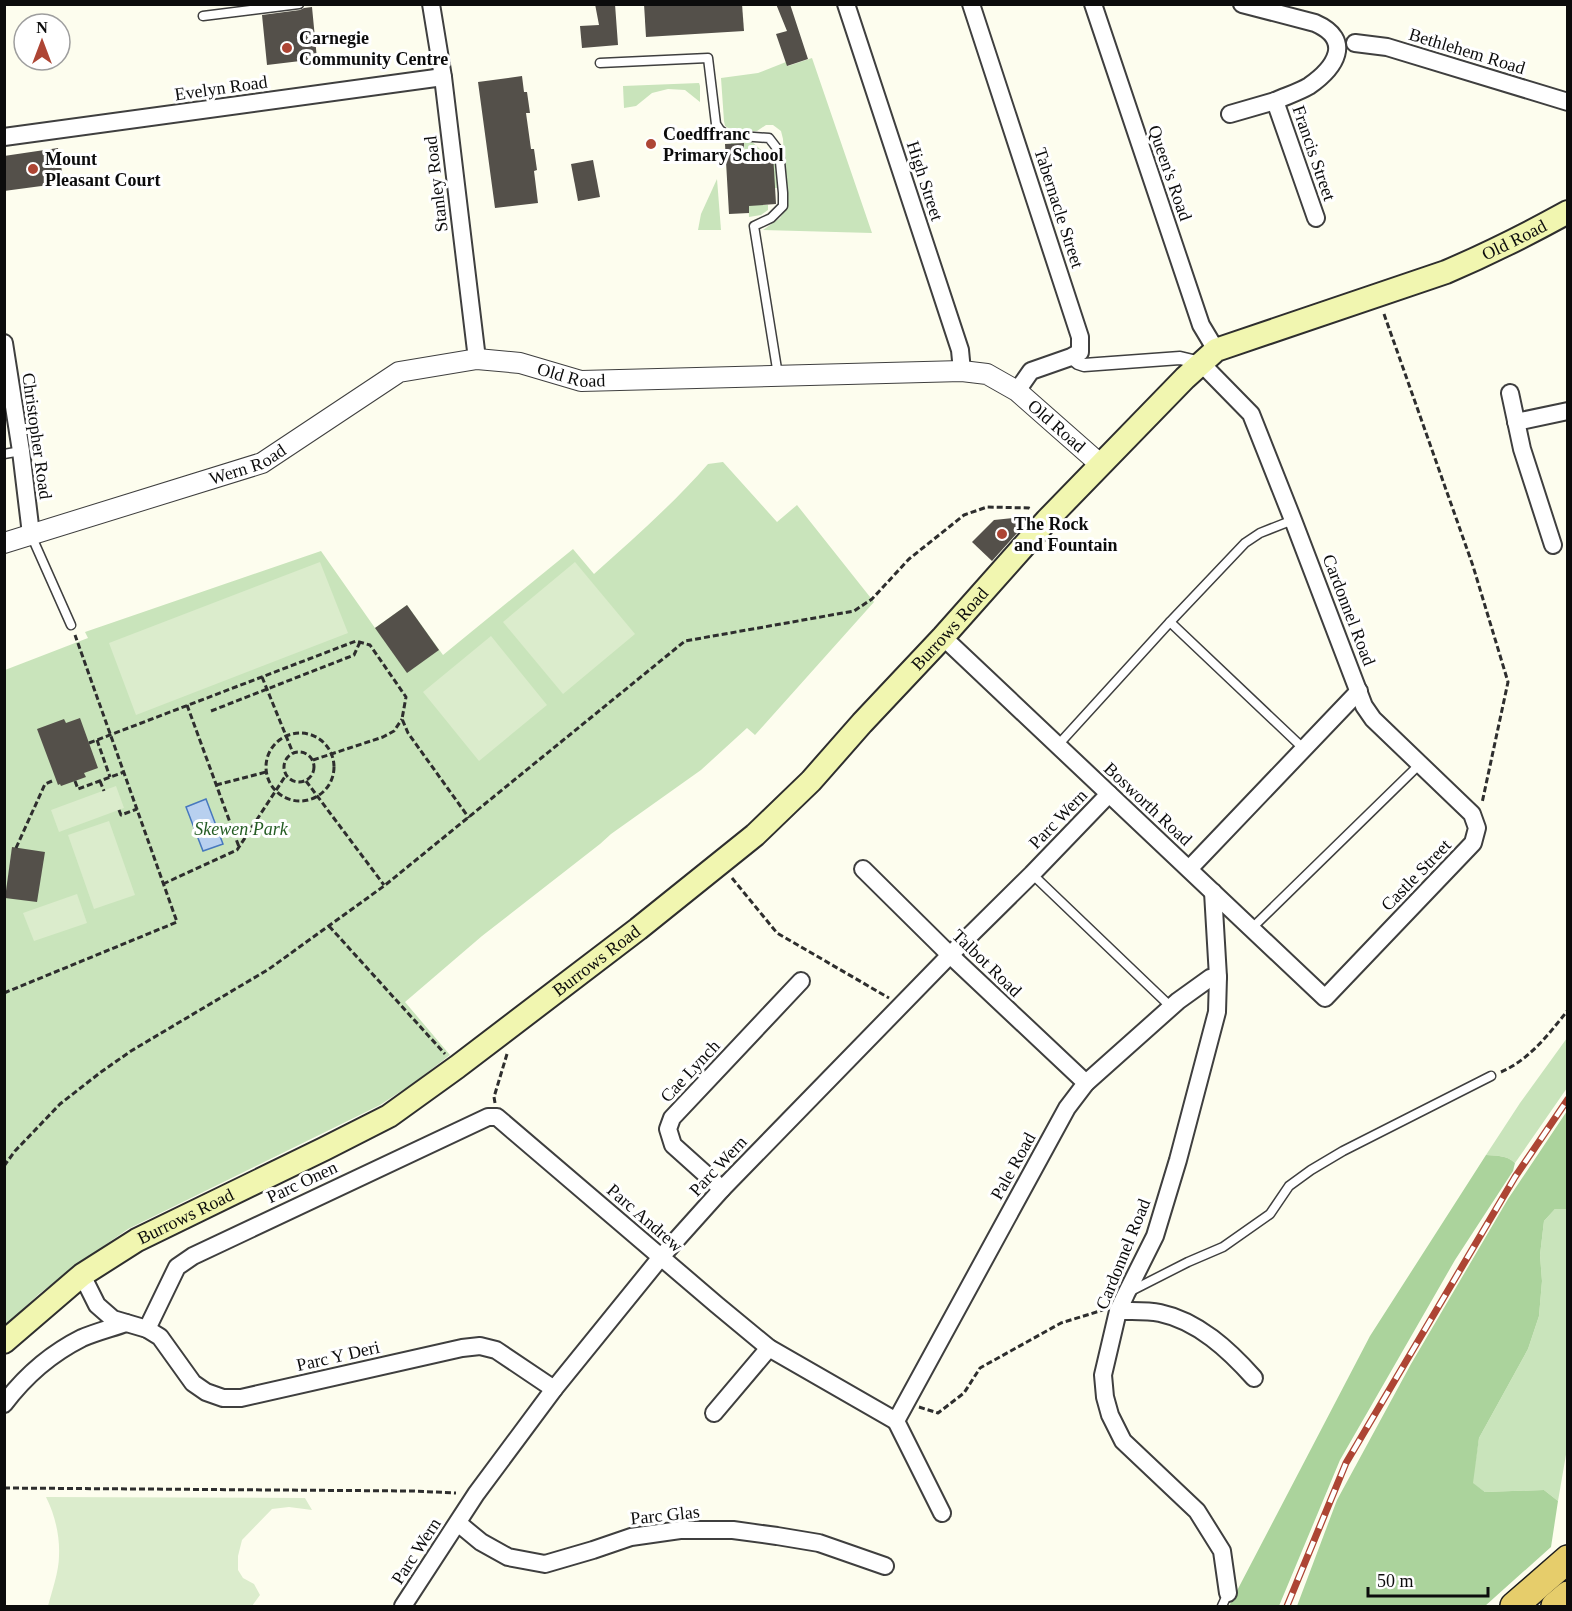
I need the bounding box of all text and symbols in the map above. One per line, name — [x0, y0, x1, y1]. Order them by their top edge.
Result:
north arrow — [12, 12, 72, 72]
text: N — [36, 19, 48, 36]
street label: Bethlehem Road — [1406, 24, 1528, 78]
place label: Carnegie Community Centre — [299, 28, 448, 69]
marker: Carnegie Community Centre — [280, 41, 294, 55]
street label: Evelyn Road — [173, 72, 269, 104]
street label: Francis Street — [1288, 103, 1340, 203]
street label: Queen's Road — [1144, 123, 1196, 223]
place label: Coedffranc Primary School — [663, 124, 783, 165]
street label: Stanley Road — [420, 135, 452, 233]
marker: Coedffranc Primary School — [644, 137, 658, 151]
street label: High Street — [903, 139, 947, 223]
street label: Tabernacle Street — [1030, 145, 1088, 271]
place label: Mount Pleasant Court — [45, 149, 161, 190]
marker: Mount Pleasant Court — [26, 162, 40, 176]
street label: Old Road — [1479, 216, 1550, 264]
street label: Old Road — [535, 359, 606, 391]
street label: Christopher Road — [18, 371, 56, 501]
street label: Old Road — [1024, 395, 1089, 456]
street label: Wern Road — [207, 440, 290, 489]
place label: The Rock and Fountain — [1014, 514, 1118, 555]
marker: The Rock and Fountain — [995, 527, 1009, 541]
street label: Cardonnel Road — [1319, 552, 1379, 668]
street label: Burrows Road — [907, 583, 992, 674]
street label: Bosworth Road — [1100, 758, 1196, 850]
street label: Parc Wern — [1025, 785, 1091, 853]
park label: Skewen Park — [194, 819, 289, 839]
street label: Castle Street — [1377, 835, 1455, 915]
street label: Burrows Road — [549, 921, 644, 1000]
street label: Talbot Road — [948, 925, 1026, 1001]
street label: Cae Lynch — [656, 1036, 724, 1106]
street label: Pale Road — [986, 1129, 1040, 1203]
street label: Parc Wern — [685, 1132, 751, 1200]
street label: Parc Onen — [264, 1157, 340, 1207]
street label: Parc Andrew — [603, 1180, 687, 1256]
street label: Burrows Road — [134, 1185, 237, 1248]
street label: Cardonnel Road — [1092, 1196, 1154, 1312]
street label: Parc Y Deri — [295, 1337, 381, 1375]
street label: Parc Glas — [629, 1501, 701, 1529]
street label: Parc Wern — [387, 1514, 445, 1588]
scale bar — [1368, 1560, 1488, 1598]
text: 50 m — [1377, 1571, 1414, 1591]

